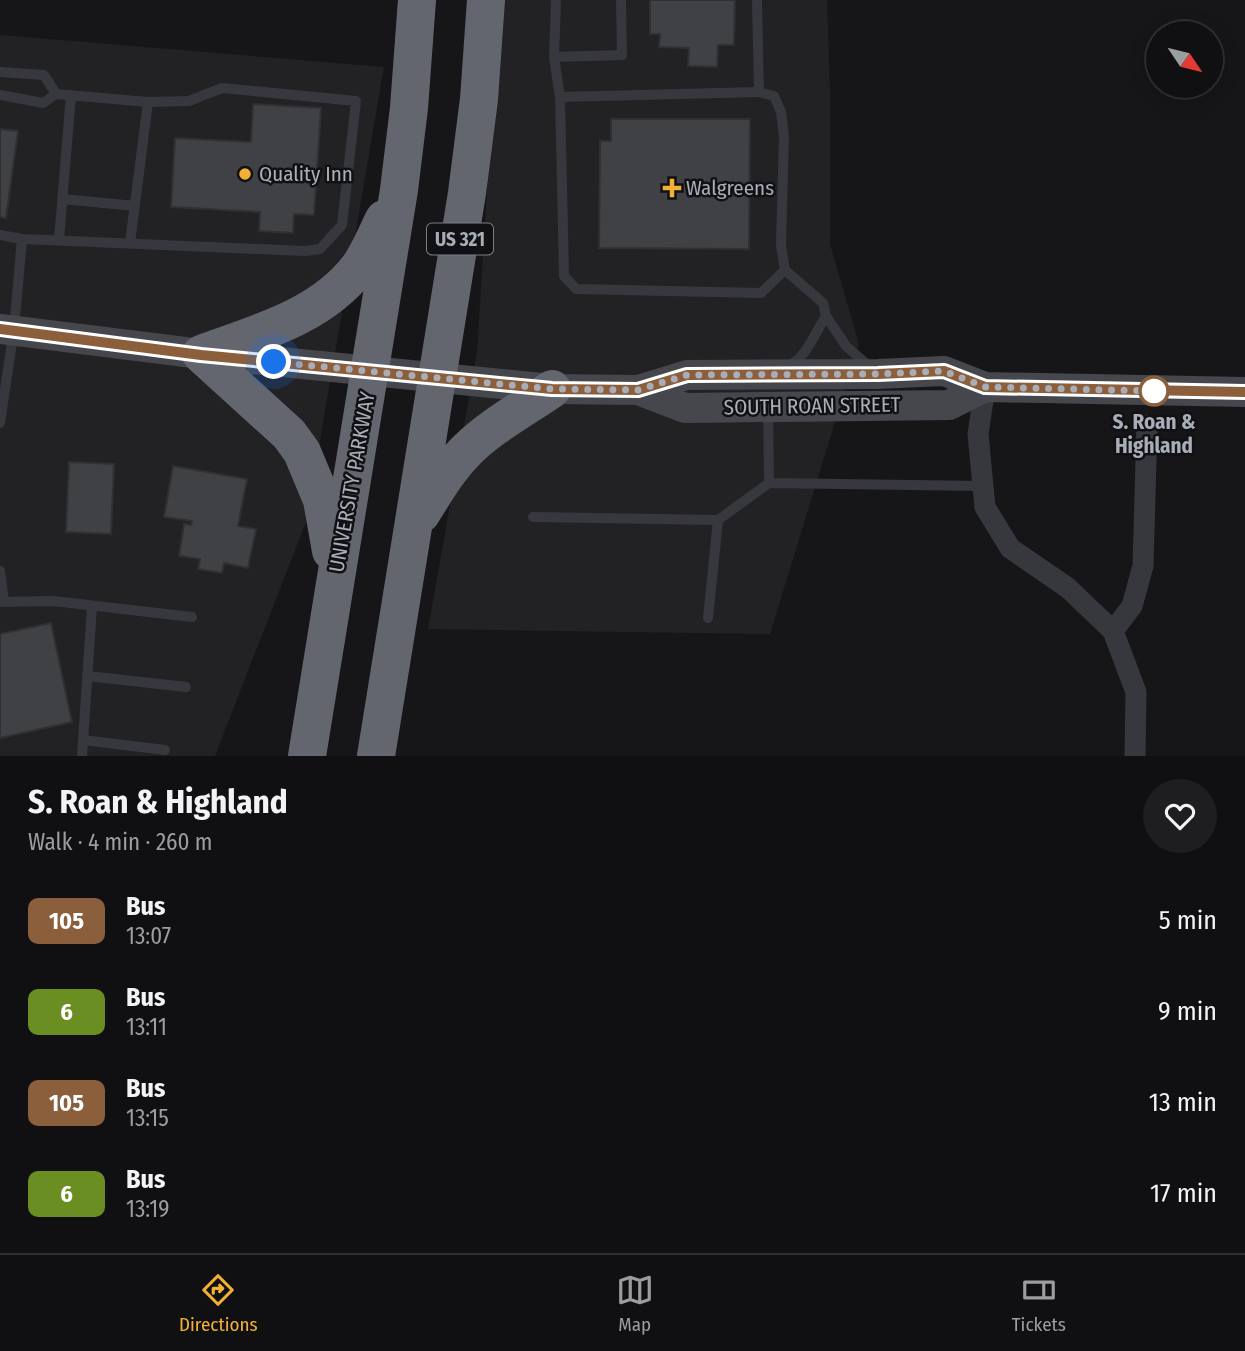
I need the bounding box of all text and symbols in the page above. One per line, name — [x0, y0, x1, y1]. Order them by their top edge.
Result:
north arrow — [1146, 21, 1223, 98]
map controls — [1146, 21, 1223, 98]
place label: Quality Inn — [259, 161, 353, 187]
marker: Quality Inn — [237, 166, 253, 182]
place label: Walgreens — [686, 175, 774, 201]
marker: Walgreens — [664, 180, 680, 196]
road number: US 321 — [427, 224, 493, 255]
your location — [256, 344, 291, 379]
marker: S. Roan & Highland — [1139, 376, 1169, 406]
street label: UNIVERSITY PARKWAY — [323, 389, 381, 574]
street label: SOUTH ROAN STREET — [723, 391, 901, 421]
place label: S. Roan & Highland — [1113, 409, 1196, 459]
button: heart — [1143, 779, 1217, 853]
text: S. Roan & Highland — [28, 782, 288, 822]
text: Walk · 4 min · 260 m — [28, 828, 213, 856]
text: Bus — [126, 891, 165, 922]
text: 5 min — [1159, 905, 1217, 936]
text: 105 — [49, 907, 84, 935]
text: 13:07 — [126, 922, 171, 950]
text: Bus — [126, 982, 165, 1013]
text: 9 min — [1158, 996, 1217, 1027]
text: 6 — [60, 998, 73, 1026]
text: 13:11 — [126, 1013, 167, 1041]
text: Bus — [126, 1073, 165, 1104]
text: 13 min — [1149, 1087, 1217, 1118]
text: 105 — [49, 1089, 84, 1117]
text: 13:15 — [126, 1104, 169, 1132]
text: Bus — [126, 1164, 165, 1195]
text: 17 min — [1150, 1178, 1217, 1209]
text: 6 — [60, 1180, 73, 1208]
text: 13:19 — [126, 1195, 169, 1223]
tab: Directions — [179, 1271, 258, 1336]
tab: Map — [616, 1271, 654, 1336]
tab: Tickets — [1012, 1271, 1066, 1336]

